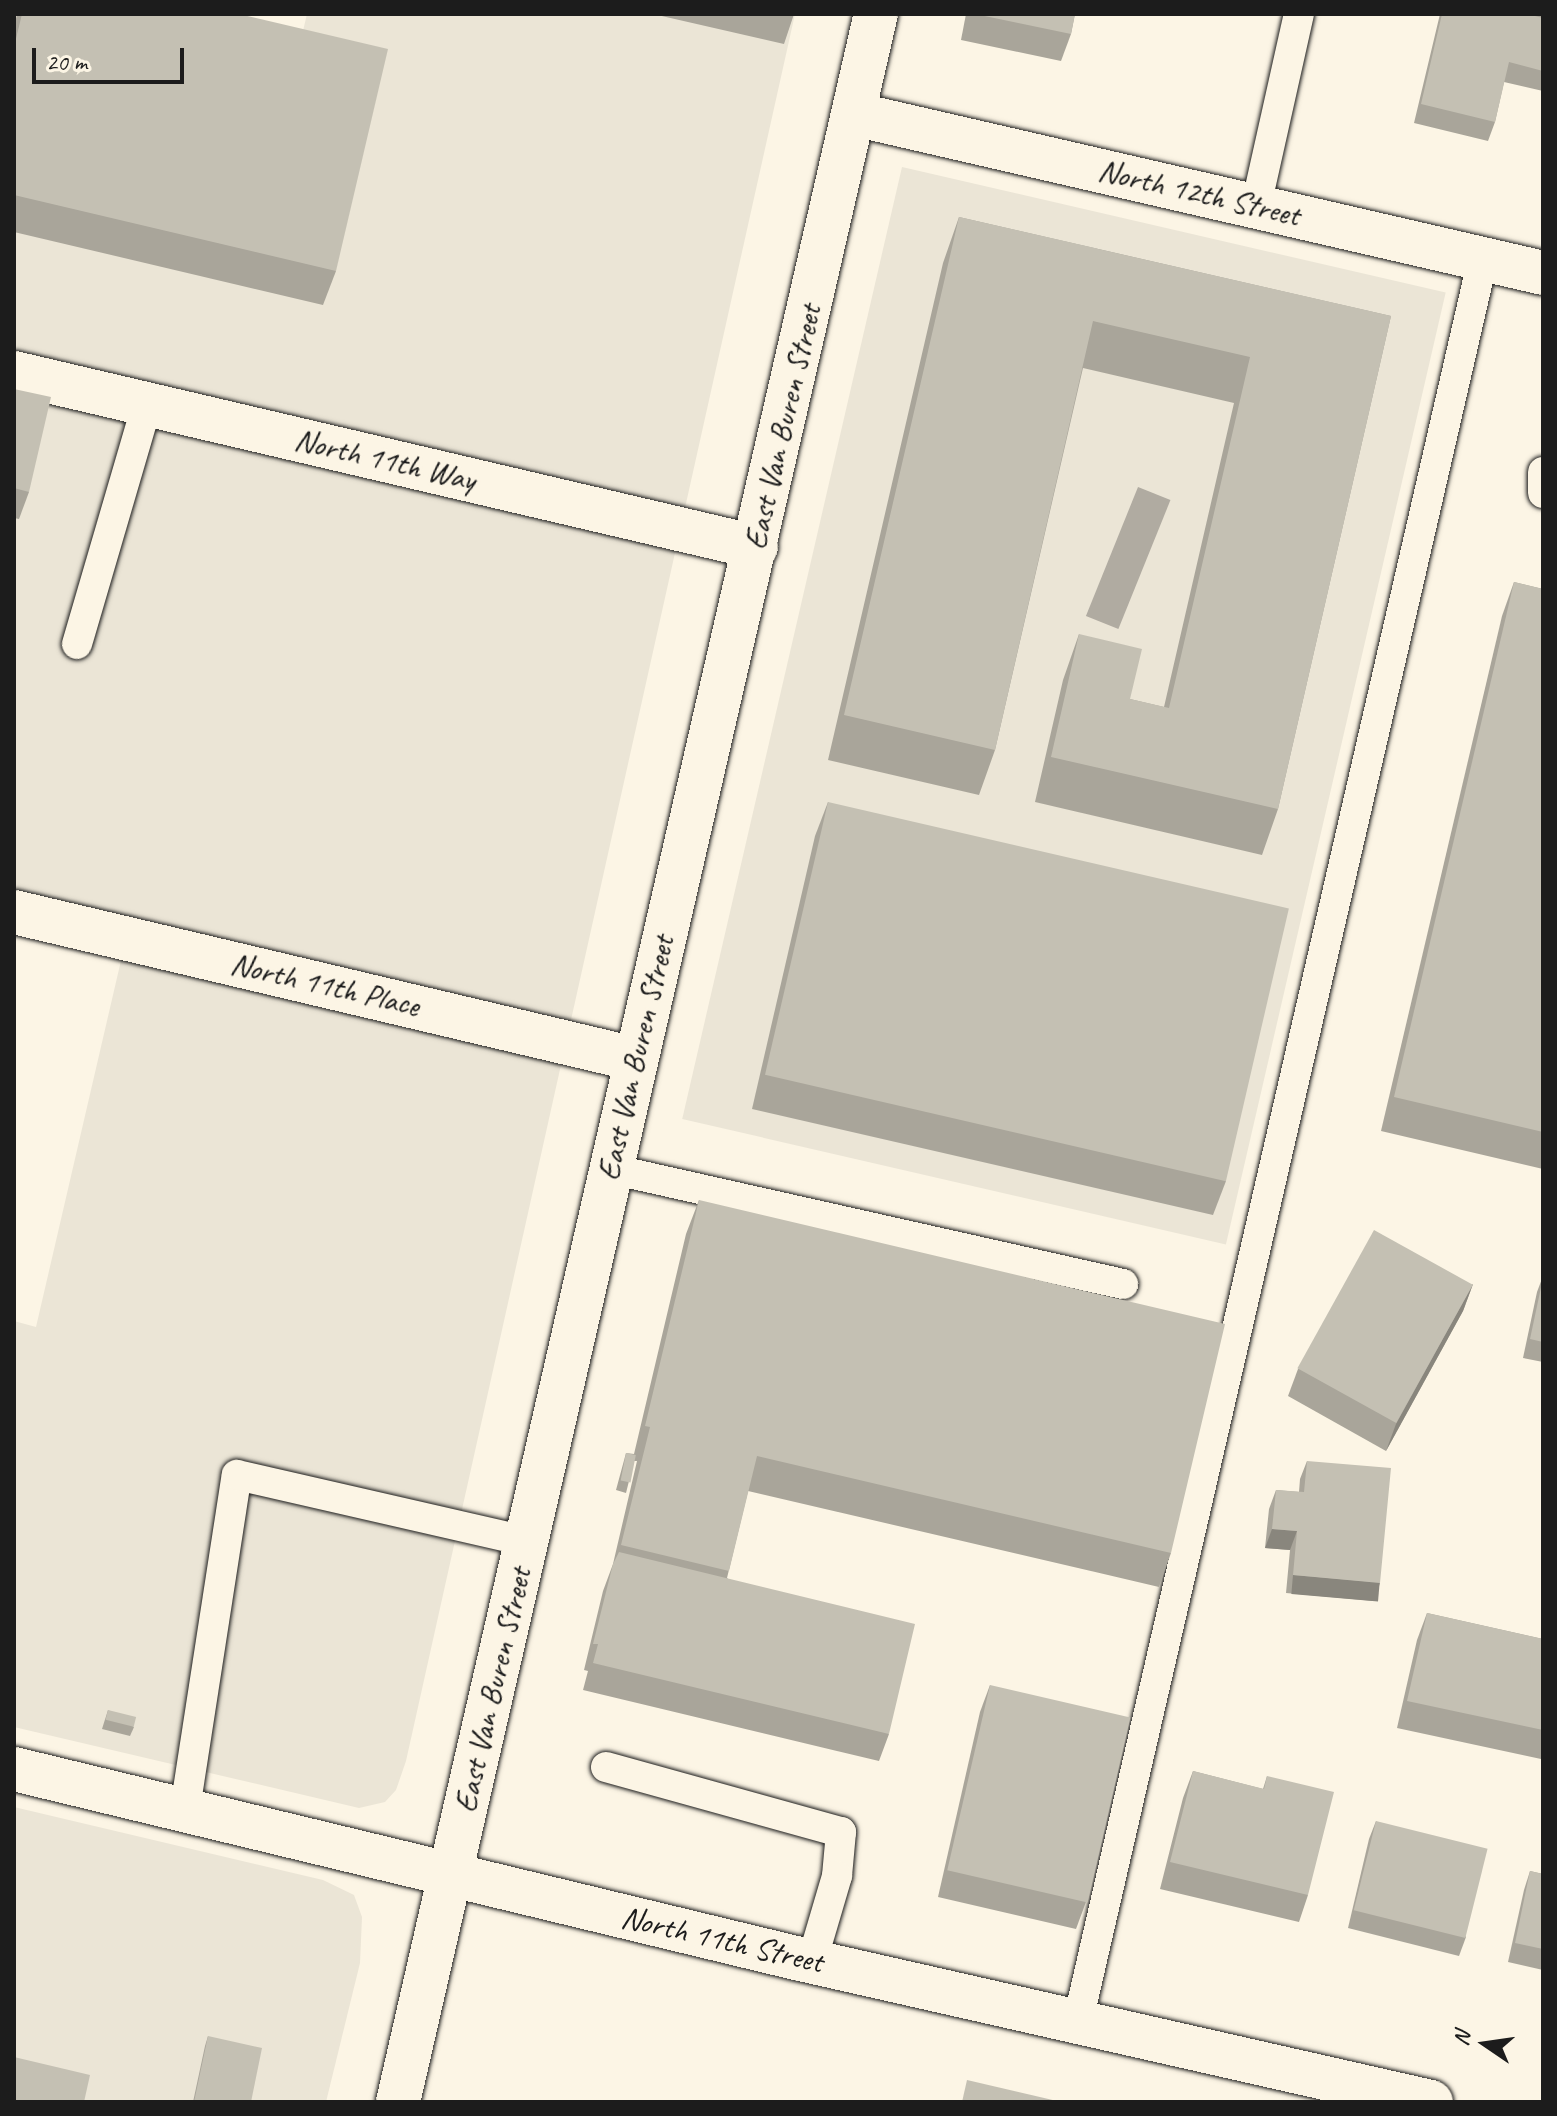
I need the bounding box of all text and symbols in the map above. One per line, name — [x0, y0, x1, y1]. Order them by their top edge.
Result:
scale bar — [36, 32, 188, 82]
text: 20 m — [46, 47, 87, 77]
street label: North 12th Street — [1094, 151, 1304, 235]
street label: East Van Buren Street — [736, 300, 830, 554]
street label: North 11th Way — [291, 421, 479, 499]
street label: East Van Buren Street — [589, 931, 683, 1185]
street label: North 11th Place — [227, 945, 423, 1025]
street label: East Van Buren Street — [446, 1563, 540, 1817]
street label: North 11th Street — [617, 1898, 827, 1982]
north arrow — [1445, 2004, 1525, 2084]
text: N — [1446, 2029, 1477, 2048]

